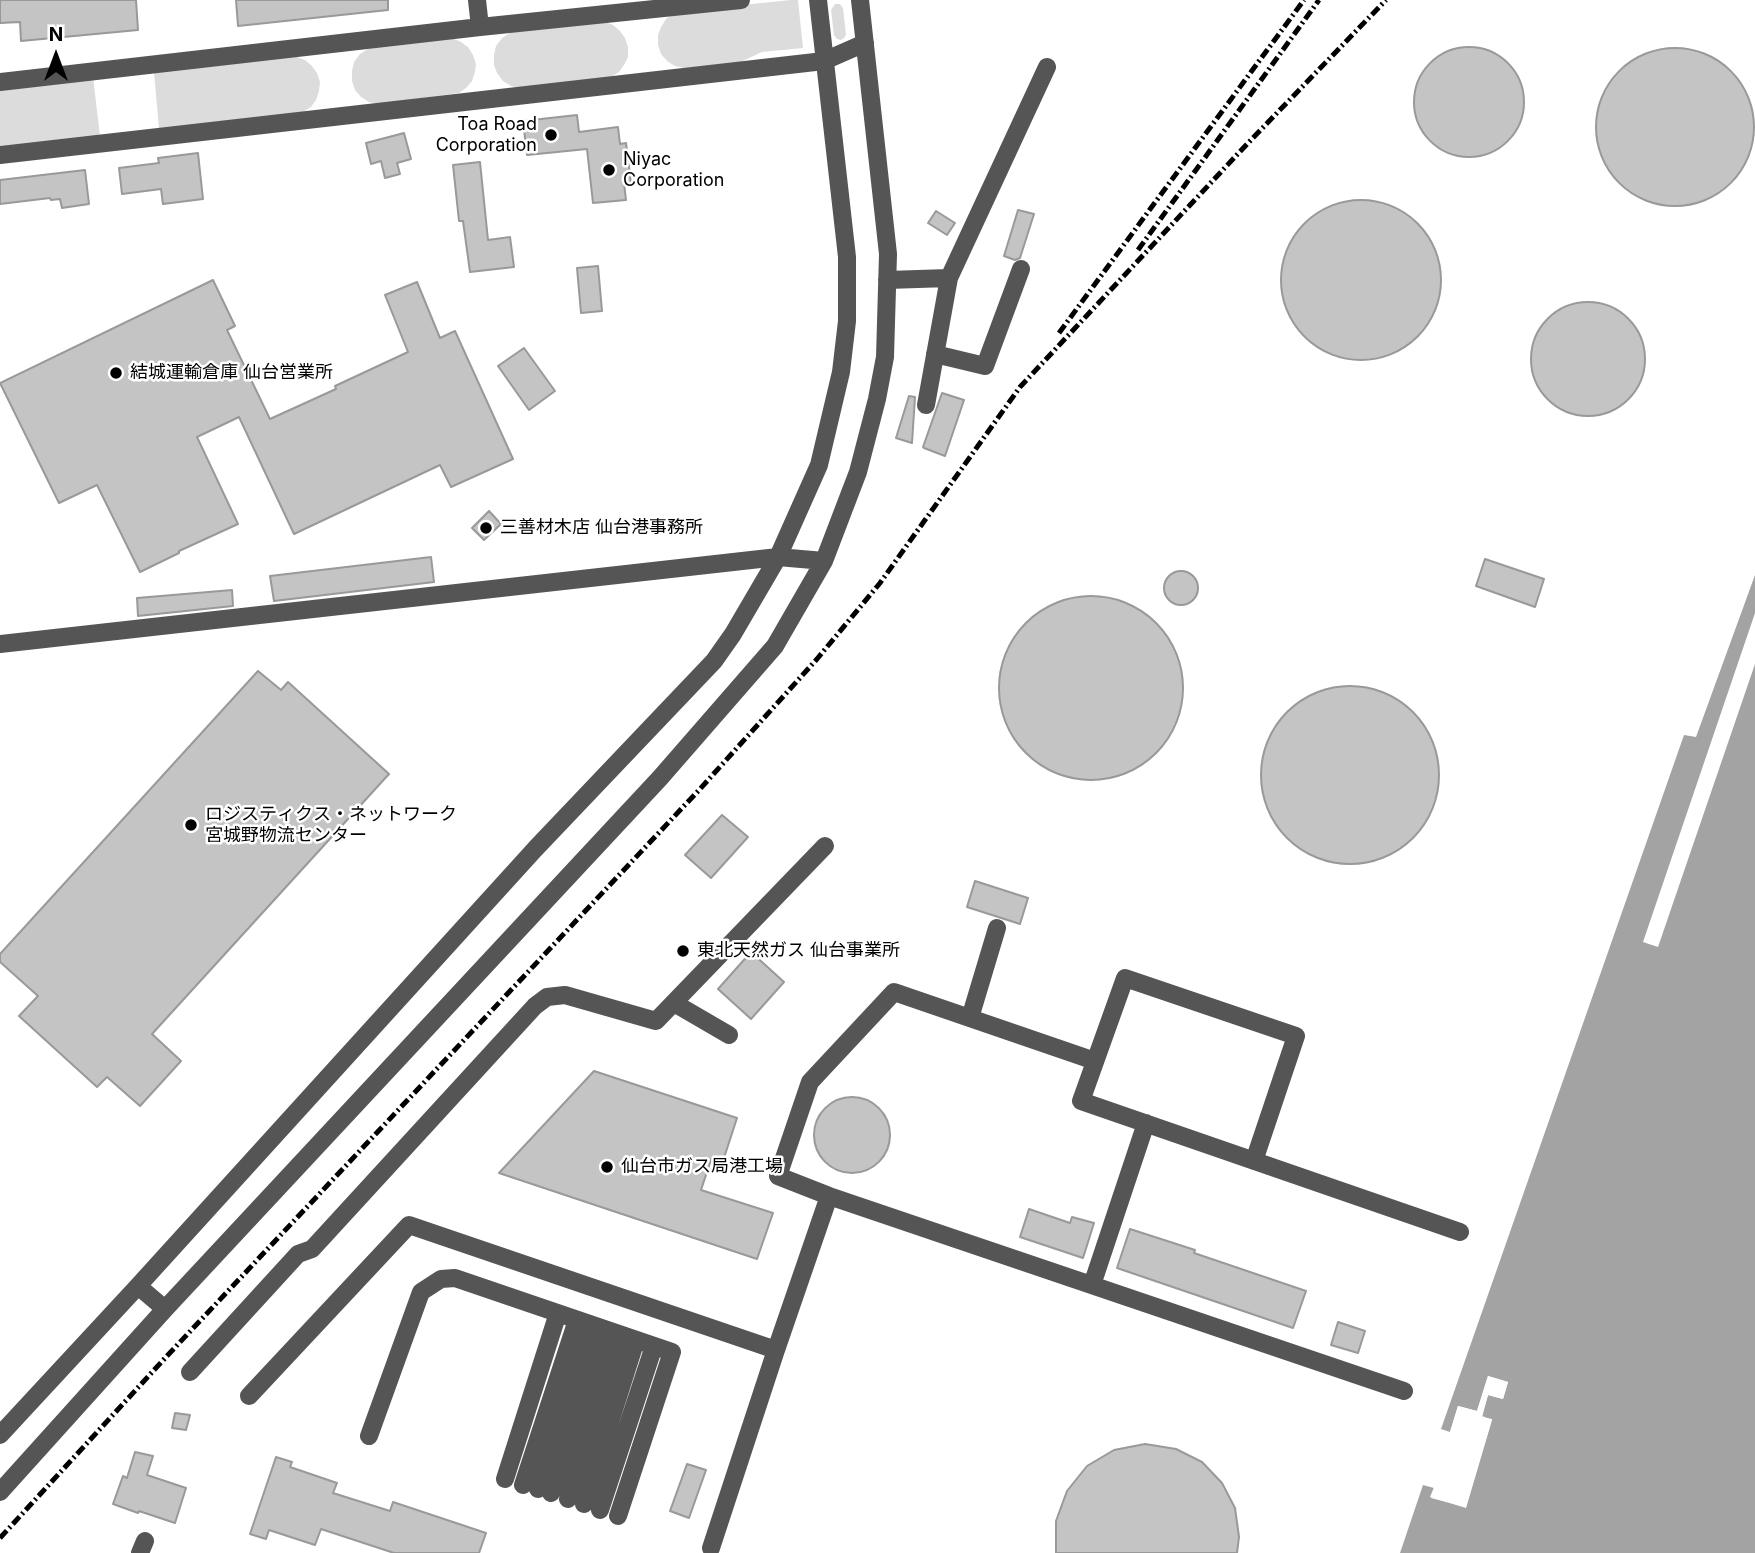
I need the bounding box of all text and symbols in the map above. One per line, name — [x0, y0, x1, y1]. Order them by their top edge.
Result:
north arrow — [21, 21, 91, 91]
text: N — [49, 23, 63, 46]
place label: Toa Road Corporation — [436, 114, 537, 156]
marker: Toa Road Corporation — [543, 127, 559, 143]
place label: Niyac Corporation — [623, 149, 724, 192]
marker: Niyac Corporation — [601, 162, 617, 178]
place label: 結城運輸倉庫 仙台営業所 — [130, 362, 333, 384]
marker: 結城運輸倉庫 仙台営業所 — [108, 365, 124, 381]
place label: 三善材木店 仙台港事務所 — [500, 517, 703, 539]
marker: 三善材木店 仙台港事務所 — [478, 520, 494, 536]
place label: ロジスティクス・ネットワーク 宮城野物流センター — [205, 804, 457, 846]
marker: ロジスティクス・ネットワーク 宮城野物流センター — [183, 817, 199, 833]
place label: 東北天然ガス 仙台事業所 — [697, 940, 900, 962]
marker: 東北天然ガス 仙台事業所 — [675, 943, 691, 959]
place label: 仙台市ガス局港工場 — [621, 1156, 783, 1178]
marker: 仙台市ガス局港工場 — [599, 1159, 615, 1175]

